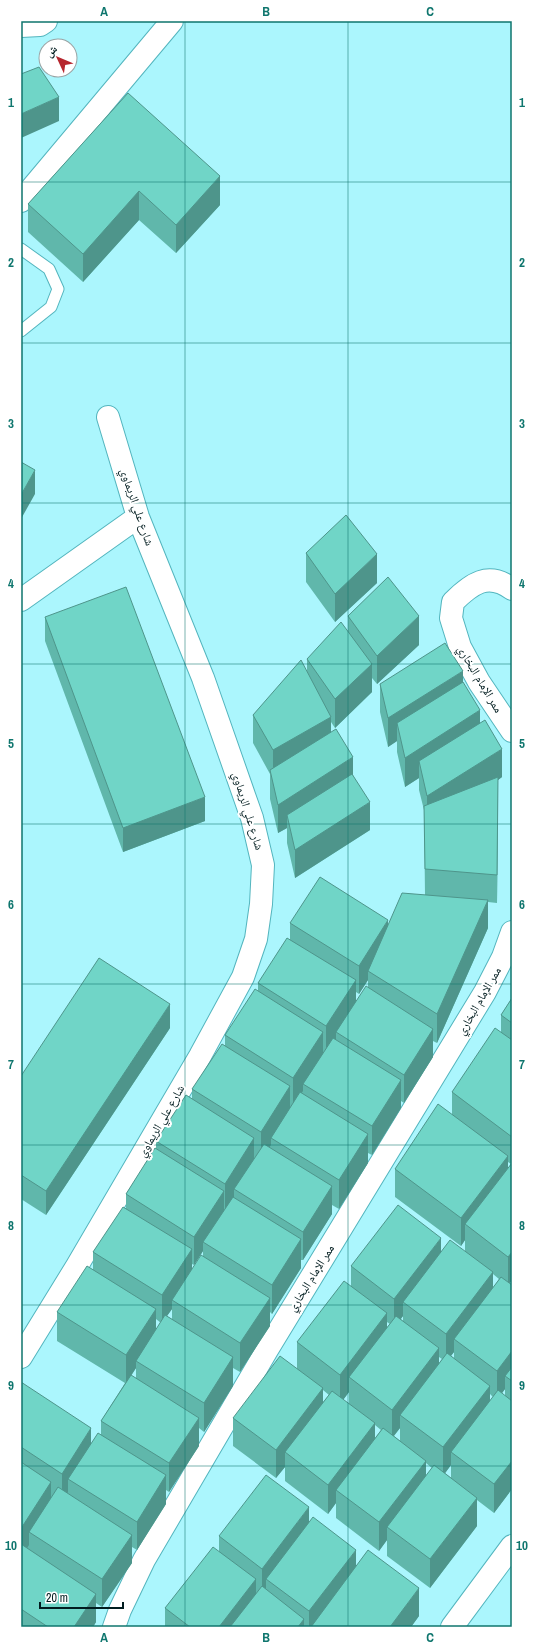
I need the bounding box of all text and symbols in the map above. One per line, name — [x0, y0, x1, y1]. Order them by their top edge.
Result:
text: A — [100, 3, 108, 20]
text: B — [262, 3, 270, 20]
text: C — [426, 3, 434, 20]
north arrow — [38, 38, 78, 78]
text: ش — [42, 42, 61, 61]
text: 1 — [8, 94, 14, 111]
text: 1 — [519, 94, 525, 111]
text: 2 — [8, 254, 14, 271]
text: 2 — [519, 254, 525, 271]
text: 3 — [8, 415, 14, 432]
text: 3 — [519, 415, 525, 432]
street label: شارع علي الريماوي — [114, 466, 158, 549]
text: 4 — [8, 575, 14, 592]
text: 4 — [519, 575, 525, 592]
street label: ممر الإمام البخاري — [452, 642, 506, 717]
text: 5 — [8, 735, 14, 752]
text: 5 — [519, 735, 525, 752]
street label: شارع علي الريماوي — [227, 770, 268, 853]
text: 6 — [8, 896, 14, 913]
text: 6 — [519, 896, 525, 913]
street label: ممر الإمام البخاري — [453, 964, 507, 1039]
text: 7 — [8, 1056, 14, 1073]
text: 7 — [519, 1056, 525, 1073]
street label: شارع علي الريماوي — [134, 1082, 190, 1161]
text: 8 — [8, 1217, 14, 1234]
text: 8 — [519, 1217, 525, 1234]
street label: ممر الإمام البخاري — [284, 1241, 340, 1316]
text: 9 — [8, 1377, 14, 1394]
text: 9 — [519, 1377, 525, 1394]
text: 10 — [5, 1537, 17, 1554]
text: 10 — [516, 1537, 528, 1554]
scale bar — [40, 1584, 123, 1610]
text: 20 m — [46, 1590, 68, 1606]
text: A — [100, 1629, 108, 1646]
text: B — [262, 1629, 270, 1646]
text: C — [426, 1629, 434, 1646]

